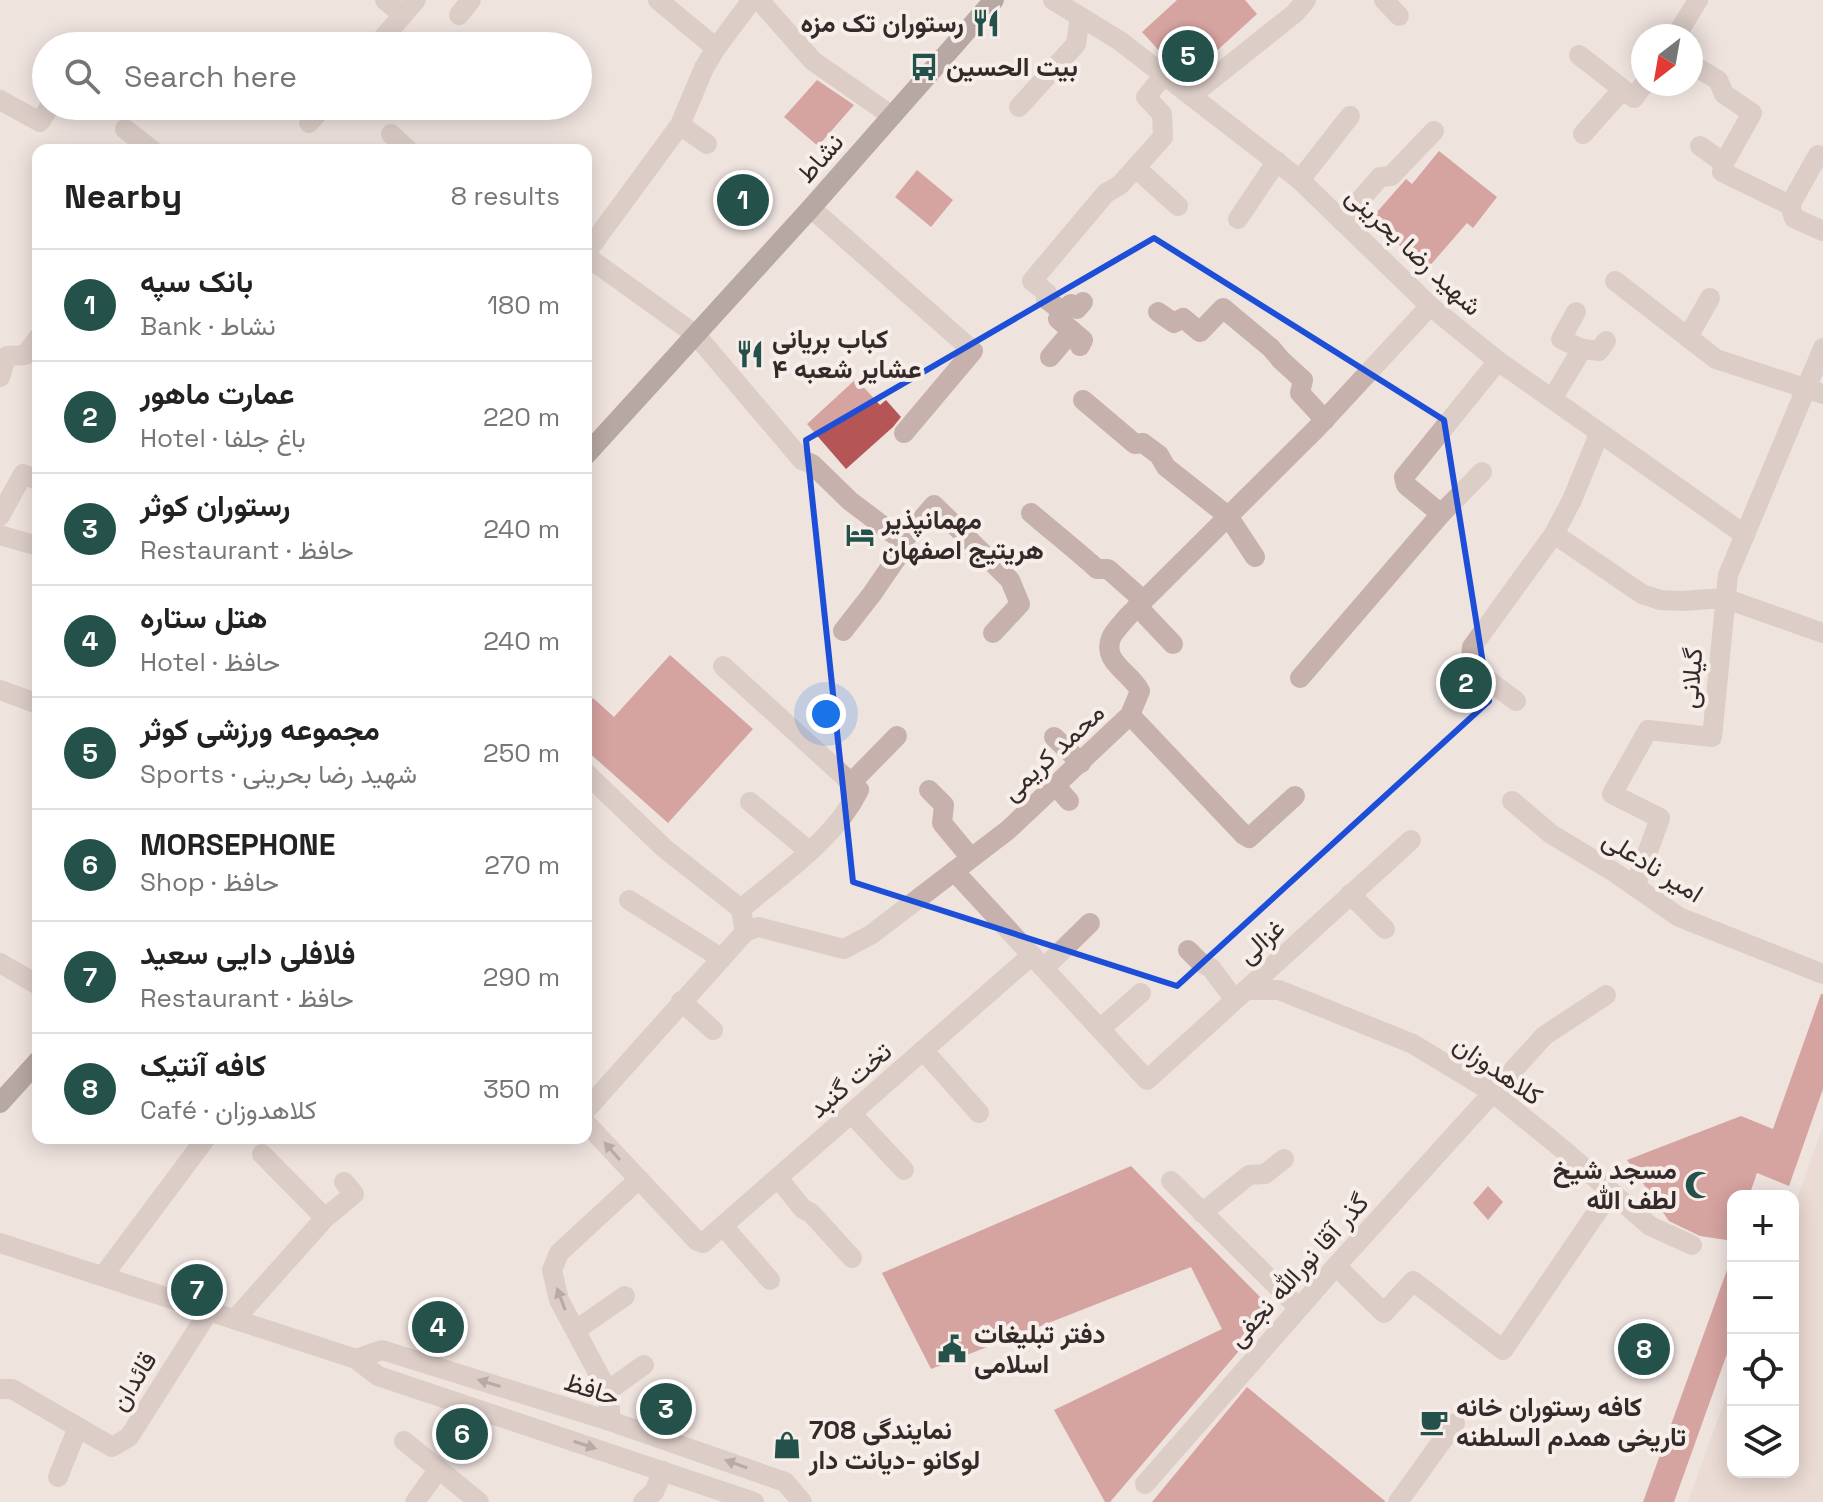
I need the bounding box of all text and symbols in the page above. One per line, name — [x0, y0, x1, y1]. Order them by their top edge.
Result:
place label: رستوران تک مزه — [800, 6, 964, 40]
restaurant icon: رستوران تک مزه — [971, 8, 1001, 38]
north arrow — [1631, 24, 1703, 96]
pin: 5 — [1162, 26, 1214, 86]
search box — [32, 32, 592, 120]
place label: بیت الحسین — [946, 50, 1078, 84]
bus stop icon: بیت الحسین — [909, 52, 939, 82]
icon: search — [60, 54, 104, 98]
text: Search here — [124, 57, 297, 96]
street label: نشاط — [789, 126, 851, 190]
pin: 1 — [717, 170, 769, 230]
text: Nearby — [64, 175, 182, 218]
text: 8 results — [451, 179, 560, 213]
street label: شهید رضا بحرینی — [1339, 179, 1489, 323]
text: بانک سپه — [140, 262, 253, 301]
text: 1 — [84, 288, 96, 322]
text: 180 m — [487, 288, 560, 322]
text: Bank · نشاط — [140, 309, 276, 343]
place label: کباب بریانی عشایر شعبه ۴ — [772, 322, 922, 386]
restaurant icon: کباب بریانی عشایر شعبه ۴ — [735, 339, 765, 369]
text: عمارت ماهور — [140, 374, 294, 413]
text: 2 — [82, 400, 98, 434]
text: 220 m — [483, 400, 560, 434]
text: Hotel · باغ جلفا — [140, 421, 306, 455]
text: رستوران کوثر — [140, 486, 290, 525]
place label: مهمانپذیر هریتیج اصفهان — [881, 503, 1044, 568]
text: 3 — [82, 512, 98, 546]
text: 240 m — [483, 512, 560, 546]
hotel icon: مهمانپذیر هریتیج اصفهان — [845, 520, 875, 550]
text: Restaurant · حافظ — [140, 533, 354, 567]
text: هتل ستاره — [140, 598, 267, 637]
text: 4 — [82, 624, 98, 658]
text: 240 m — [483, 624, 560, 658]
text: Hotel · حافظ — [140, 645, 280, 679]
street label: گیلانی — [1671, 646, 1711, 710]
pin: 2 — [1440, 653, 1492, 713]
your location — [806, 694, 846, 734]
street label: محمد کریمی — [994, 696, 1112, 808]
text: مجموعه ورزشی کوثر — [140, 710, 380, 749]
text: 5 — [82, 736, 98, 770]
text: 250 m — [483, 736, 560, 770]
text: Sports · شهید رضا بحرینی — [140, 757, 417, 791]
street label: امیر نادعلی — [1596, 822, 1710, 910]
text: MORSEPHONE — [140, 825, 335, 864]
text: 6 — [82, 848, 98, 882]
text: 270 m — [484, 848, 560, 882]
text: Shop · حافظ — [140, 865, 279, 899]
street label: غزالی — [1230, 911, 1292, 971]
text: فلافلی دایی سعید — [140, 934, 355, 973]
text: 7 — [83, 960, 97, 994]
text: 290 m — [483, 960, 560, 994]
text: Restaurant · حافظ — [140, 981, 354, 1015]
street label: کلاهدوزان — [1447, 1027, 1549, 1113]
street label: تخت گنبد — [801, 1034, 899, 1126]
text: کافه آنتیک — [140, 1046, 266, 1085]
text: 8 — [82, 1072, 98, 1106]
text: 350 m — [483, 1072, 560, 1106]
text: Café · کلاهدوزان — [140, 1093, 317, 1127]
one-way arrow — [604, 1142, 622, 1161]
place label: مسجد شیخ لطف الله — [1553, 1153, 1677, 1217]
mosque icon: مسجد شیخ لطف الله — [1684, 1170, 1714, 1200]
street label: گذر آقا نورالله نجفی — [1220, 1186, 1376, 1354]
map controls — [1727, 1190, 1799, 1478]
button: + — [1727, 1190, 1799, 1262]
pin: 7 — [171, 1260, 223, 1320]
button: − — [1727, 1262, 1799, 1334]
one-way arrow — [554, 1286, 567, 1310]
pin: 4 — [412, 1297, 464, 1357]
place label: دفتر تبلیغات اسلامی — [974, 1317, 1106, 1381]
pin: 8 — [1618, 1319, 1670, 1379]
public building icon: دفتر تبلیغات اسلامی — [937, 1334, 967, 1364]
button: locate — [1727, 1334, 1799, 1406]
street label: قائدان — [102, 1345, 164, 1417]
street label: حافظ — [560, 1364, 624, 1414]
one-way arrow — [477, 1377, 501, 1389]
pin: 3 — [640, 1379, 692, 1439]
place label: کافه رستوران خانه تاریخی همدم السلطنه — [1456, 1390, 1686, 1454]
pin: 6 — [436, 1404, 488, 1464]
button: layers — [1727, 1406, 1799, 1478]
cafe icon: کافه رستوران خانه تاریخی همدم السلطنه — [1419, 1407, 1449, 1437]
place label: نمایندگی 708 لوکانو -دیانت دار — [808, 1413, 980, 1477]
shop icon: نمایندگی 708 لوکانو -دیانت دار — [772, 1430, 802, 1460]
one-way arrow — [573, 1439, 597, 1451]
one-way arrow — [724, 1458, 748, 1470]

